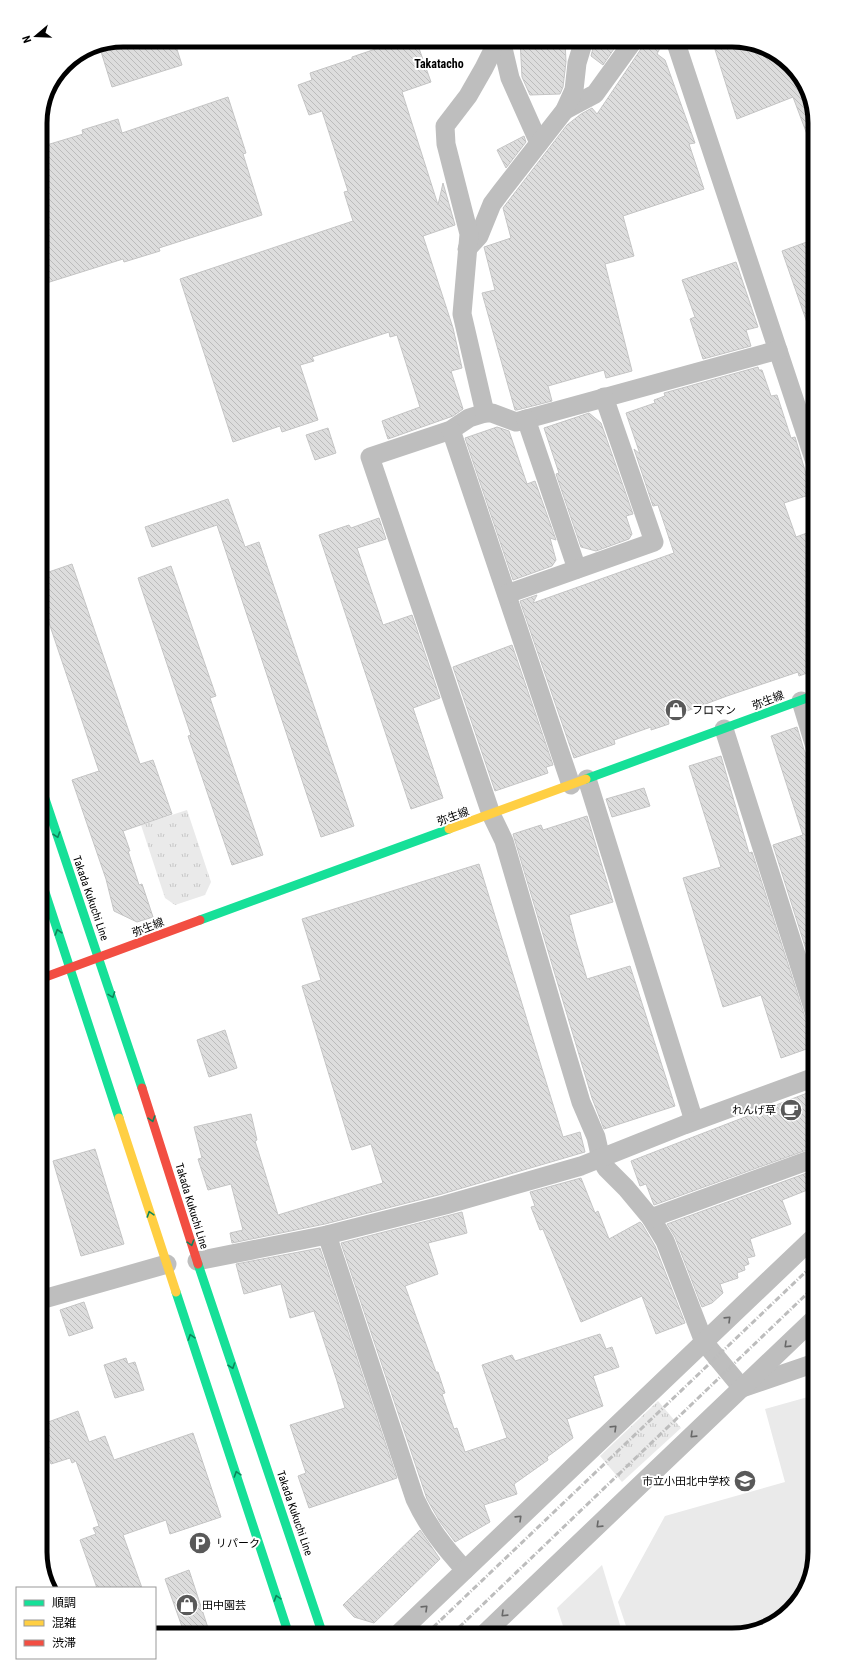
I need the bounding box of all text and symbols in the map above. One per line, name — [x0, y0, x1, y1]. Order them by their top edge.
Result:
north arrow — [16, 16, 56, 56]
text: N — [20, 34, 34, 44]
district label: Takatacho — [414, 57, 464, 71]
street label: 弥生線 — [750, 688, 786, 712]
shop icon: フロマン — [663, 697, 689, 723]
place label: フロマン — [692, 704, 736, 717]
street label: 弥生線 — [435, 805, 471, 828]
one-way arrow — [52, 831, 61, 838]
street label: Takada Kukuchi Line — [70, 854, 111, 942]
street label: 弥生線 — [130, 915, 166, 939]
one-way arrow — [54, 929, 62, 936]
one-way arrow — [108, 992, 116, 999]
cafe icon: れんげ草 — [778, 1097, 804, 1123]
place label: れんげ草 — [732, 1104, 776, 1117]
one-way arrow — [147, 1115, 156, 1122]
street label: Takada Kukuchi Line — [172, 1162, 211, 1251]
one-way arrow — [146, 1211, 155, 1218]
one-way arrow — [186, 1239, 195, 1246]
one-way arrow — [723, 1317, 731, 1324]
one-way arrow — [188, 1334, 196, 1341]
one-way arrow — [784, 1340, 792, 1348]
one-way arrow — [227, 1363, 236, 1370]
one-way arrow — [609, 1426, 616, 1433]
one-way arrow — [690, 1430, 698, 1438]
school or university icon: 市立小田北中学校 — [732, 1468, 758, 1494]
street label: Takada Kukuchi Line — [274, 1469, 315, 1557]
one-way arrow — [233, 1471, 242, 1478]
place label: 市立小田北中学校 — [642, 1475, 730, 1488]
one-way arrow — [515, 1516, 522, 1523]
one-way arrow — [596, 1520, 603, 1527]
parking icon: リパーク — [187, 1530, 213, 1556]
place label: リパーク — [216, 1537, 260, 1550]
legend — [16, 1587, 156, 1659]
shop icon: 田中園芸 — [174, 1592, 200, 1618]
one-way arrow — [273, 1594, 282, 1601]
text: 順調 — [52, 1596, 76, 1610]
place label: 田中園芸 — [202, 1599, 246, 1612]
one-way arrow — [420, 1605, 428, 1613]
one-way arrow — [502, 1610, 509, 1617]
text: 混雑 — [52, 1616, 76, 1630]
text: 渋滞 — [52, 1636, 76, 1650]

